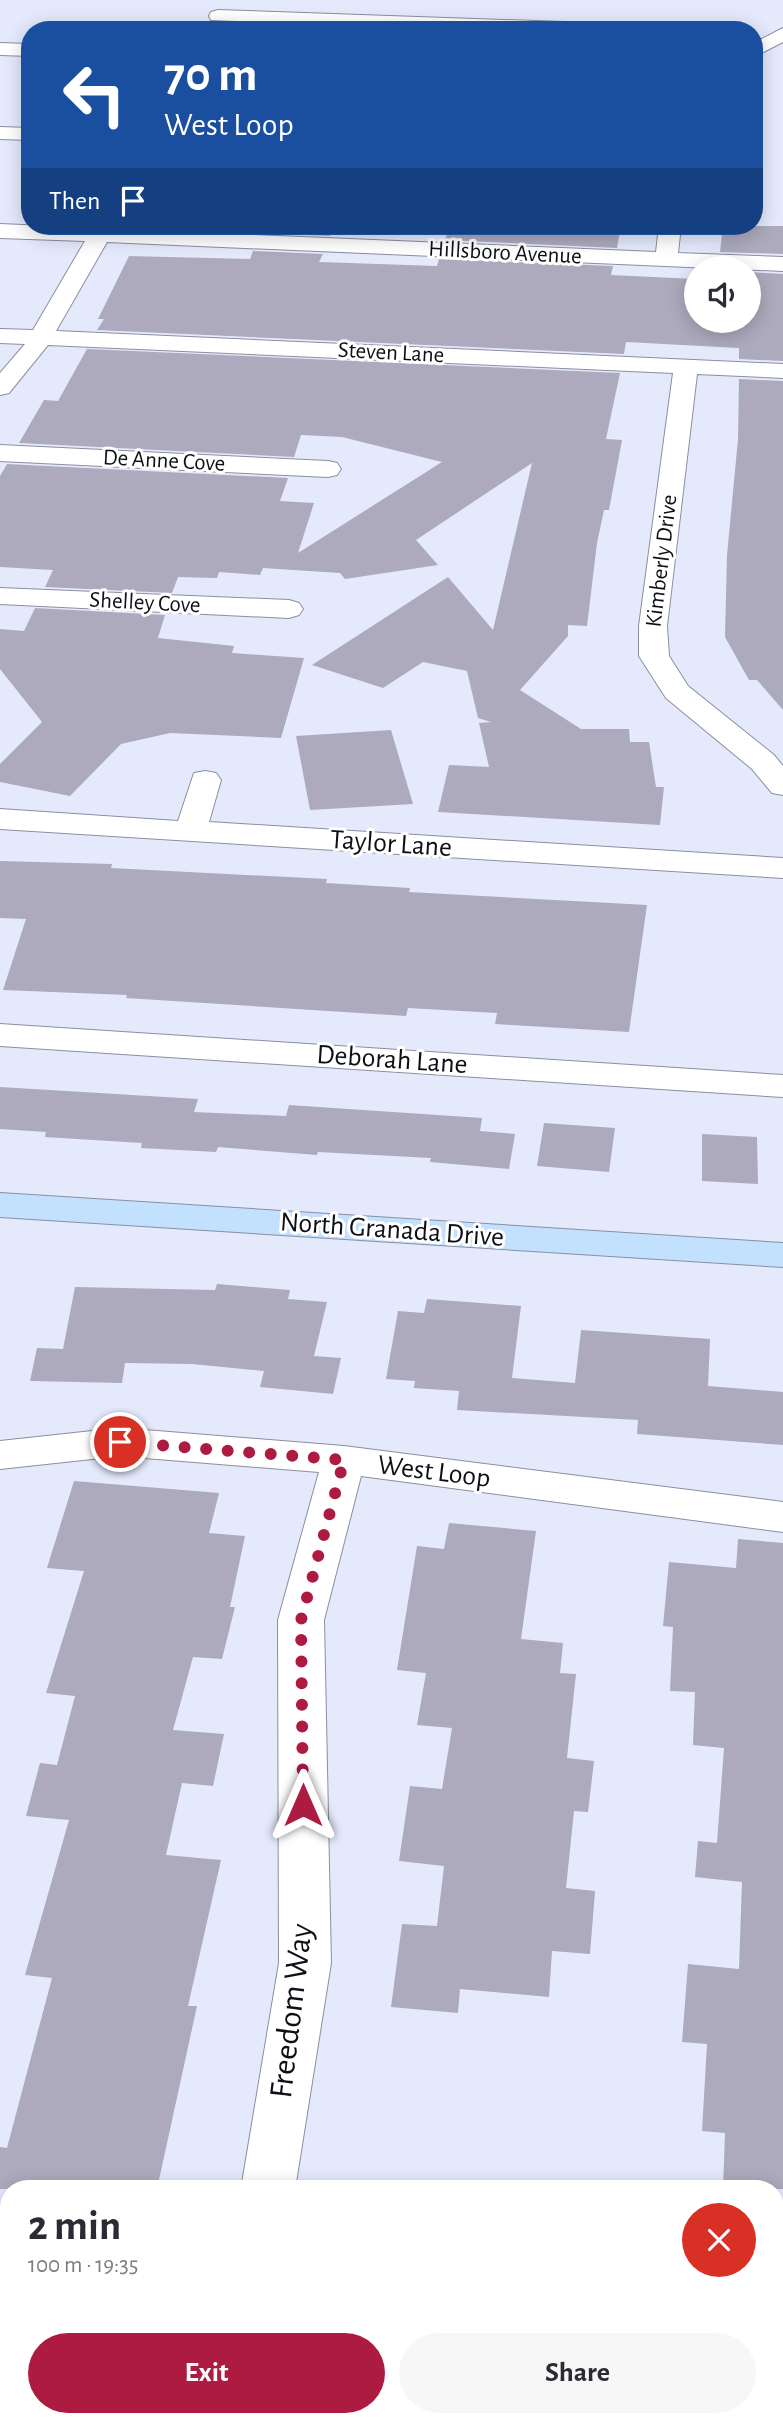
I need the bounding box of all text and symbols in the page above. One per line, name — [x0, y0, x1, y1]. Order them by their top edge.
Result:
icon: left — [49, 49, 140, 140]
text: 70 m — [164, 51, 258, 100]
text: West Loop — [164, 109, 294, 141]
icon: arrive — [114, 182, 152, 220]
text: Then — [49, 188, 100, 214]
street label: Hillsboro Avenue — [428, 237, 582, 269]
map controls — [684, 256, 761, 333]
button: sound — [684, 256, 761, 333]
street label: Steven Lane — [337, 339, 445, 367]
street label: De Anne Cove — [102, 446, 226, 476]
street label: Kimberly Drive — [642, 493, 682, 629]
street label: Shelley Cove — [89, 589, 201, 617]
street label: Taylor Lane — [329, 826, 453, 862]
street label: Deborah Lane — [316, 1041, 468, 1079]
street label: North Granada Drive — [279, 1208, 505, 1252]
pin — [90, 1412, 150, 1472]
icon: arrive — [101, 1423, 139, 1461]
street label: West Loop — [376, 1451, 492, 1493]
position arrow — [266, 1768, 340, 1842]
street label: Freedom Way — [265, 1922, 319, 2100]
button: close — [682, 2203, 756, 2277]
text: 2 min — [28, 2205, 121, 2247]
text: 100 m · 19:35 — [28, 2254, 138, 2277]
button: Exit — [28, 2333, 385, 2413]
button: Share — [399, 2333, 756, 2413]

